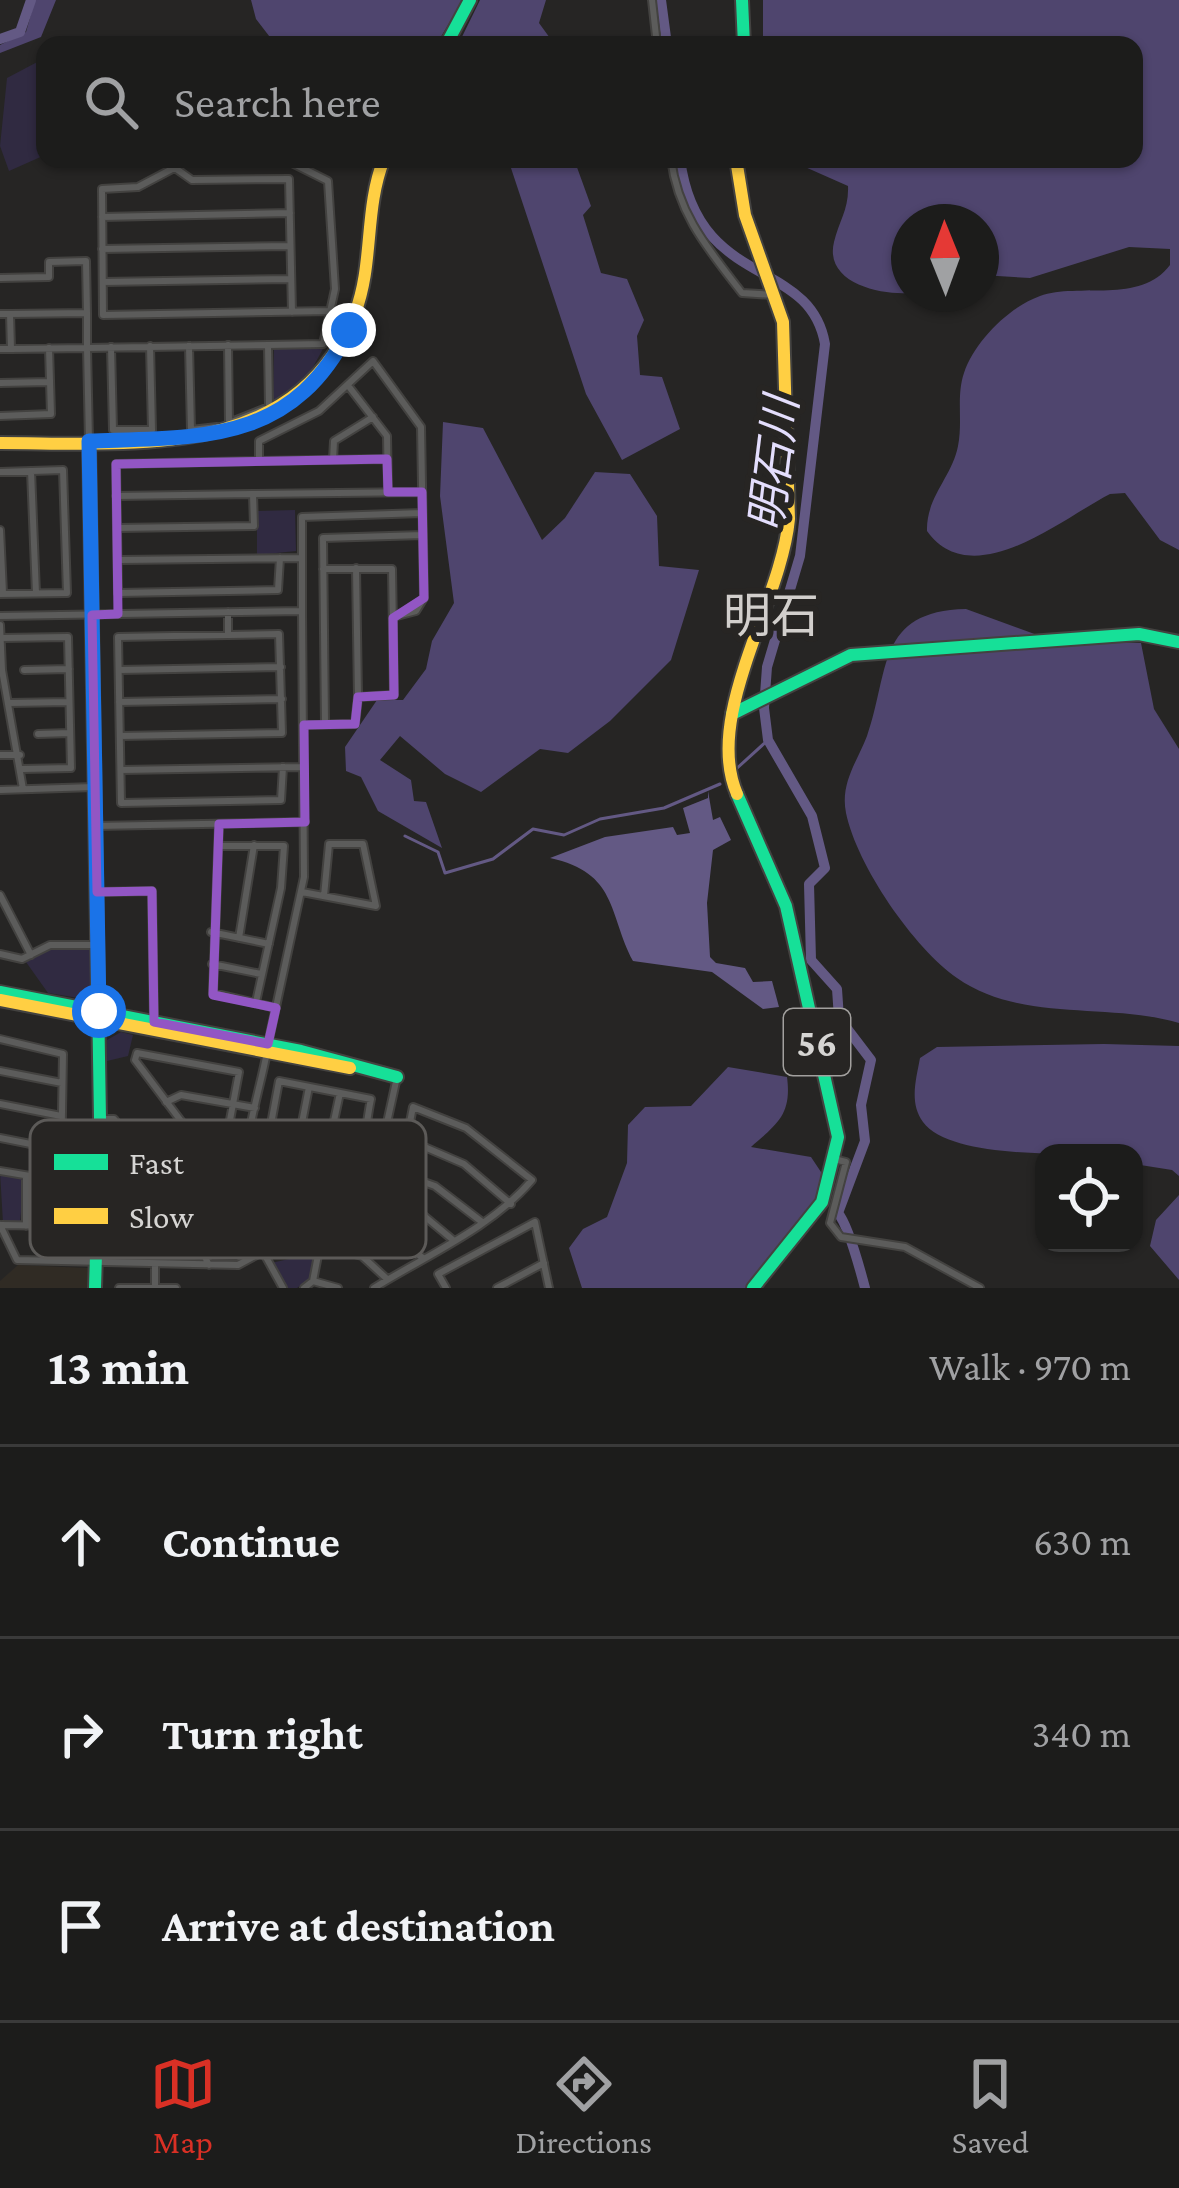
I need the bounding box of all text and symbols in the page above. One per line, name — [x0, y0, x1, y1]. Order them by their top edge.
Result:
search box — [36, 36, 1143, 168]
icon: search — [78, 69, 144, 135]
text: Search here — [174, 77, 381, 127]
north arrow — [891, 204, 999, 312]
route end — [322, 303, 376, 357]
water label: 明石川 — [741, 390, 808, 534]
district label: 明石 — [723, 589, 819, 642]
route start — [72, 984, 126, 1038]
road number: 56 — [784, 1009, 850, 1075]
legend — [30, 1120, 426, 1258]
text: Fast — [129, 1144, 185, 1181]
map controls — [1035, 1144, 1143, 1252]
button: locate — [1035, 1144, 1143, 1252]
text: Slow — [129, 1198, 194, 1235]
text: 13 min — [48, 1338, 189, 1395]
text: Walk · 970 m — [929, 1345, 1131, 1388]
icon: ahead — [48, 1509, 114, 1575]
text: Continue — [162, 1517, 340, 1567]
text: 630 m — [1033, 1520, 1131, 1563]
icon: right — [48, 1701, 114, 1767]
text: Turn right — [162, 1709, 363, 1759]
text: 340 m — [1032, 1712, 1131, 1755]
icon: arrive — [48, 1893, 114, 1959]
text: Arrive at destination — [162, 1901, 555, 1951]
tab: Map — [150, 2051, 216, 2160]
tab: Directions — [516, 2051, 652, 2160]
tab: Saved — [952, 2051, 1029, 2160]

